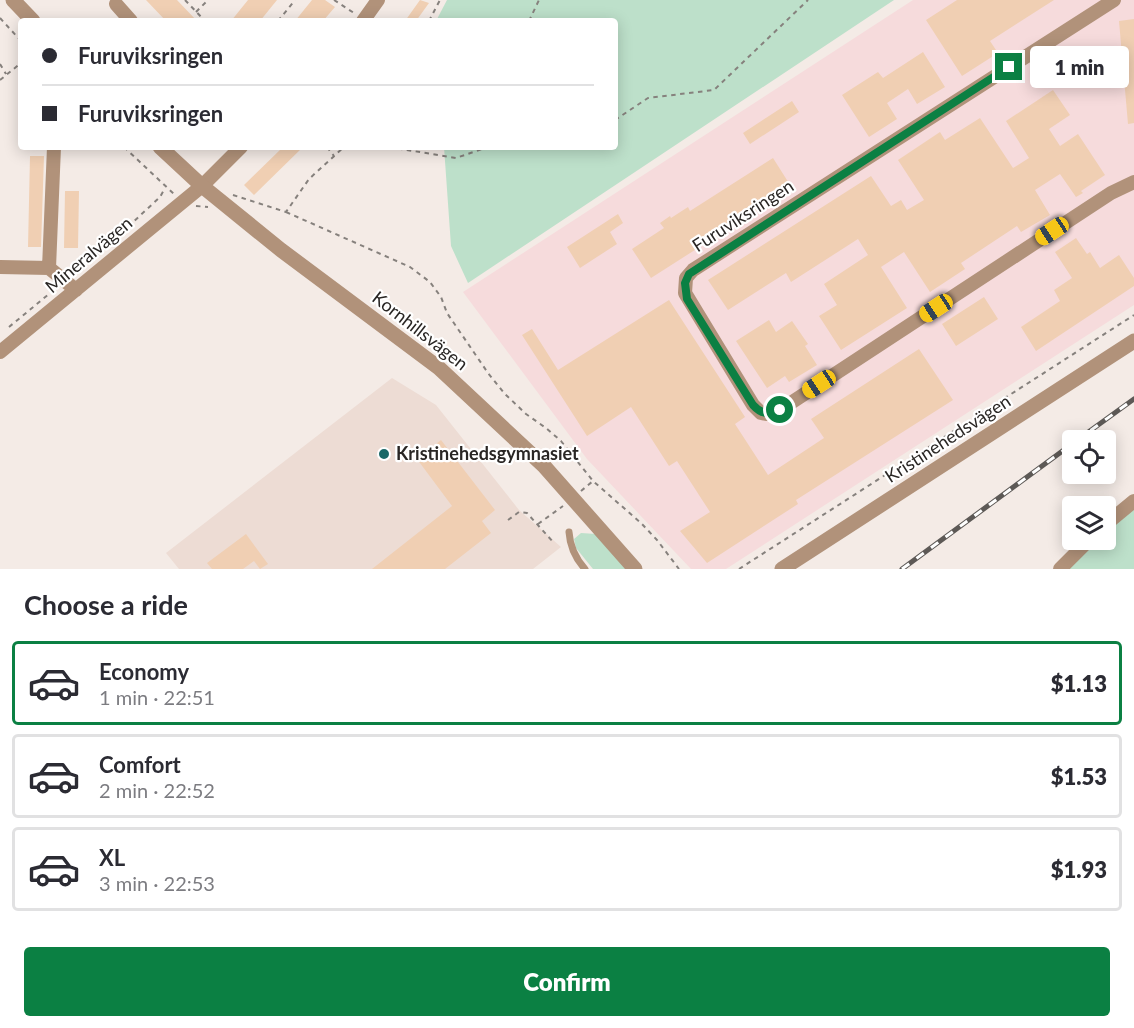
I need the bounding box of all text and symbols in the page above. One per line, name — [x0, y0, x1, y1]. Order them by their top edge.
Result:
text: Furuviksringen — [78, 42, 223, 69]
callout: 1 min — [1030, 46, 1129, 88]
route end — [995, 53, 1022, 80]
text: 1 min — [1055, 55, 1104, 79]
text: Furuviksringen — [78, 100, 223, 127]
street label: Furuviksringen — [688, 174, 797, 256]
street label: Mineralvägen — [40, 211, 136, 297]
car — [1032, 214, 1072, 248]
street label: Kornhillsvägen — [368, 286, 473, 374]
car — [916, 291, 956, 325]
car — [799, 367, 839, 401]
street label: Kristinehedsvägen — [881, 389, 1014, 487]
route start — [766, 396, 793, 423]
map controls — [1062, 430, 1116, 550]
button: locate — [1062, 430, 1116, 484]
place label: Kristinehedsgymnasiet — [396, 442, 579, 464]
marker: Kristinehedsgymnasiet — [377, 447, 391, 461]
button: layers — [1062, 496, 1116, 550]
text: Choose a ride — [24, 588, 188, 621]
icon: car — [27, 656, 81, 710]
text: Economy — [99, 658, 189, 685]
text: $1.13 — [1051, 670, 1107, 697]
text: 1 min · 22:51 — [99, 685, 215, 709]
icon: car — [27, 749, 81, 803]
text: Comfort — [99, 751, 181, 778]
text: $1.53 — [1051, 763, 1107, 790]
text: 2 min · 22:52 — [99, 778, 215, 802]
icon: car — [27, 842, 81, 896]
text: XL — [99, 844, 125, 871]
text: $1.93 — [1051, 856, 1107, 883]
text: 3 min · 22:53 — [99, 871, 215, 895]
button: Confirm — [24, 947, 1110, 1016]

